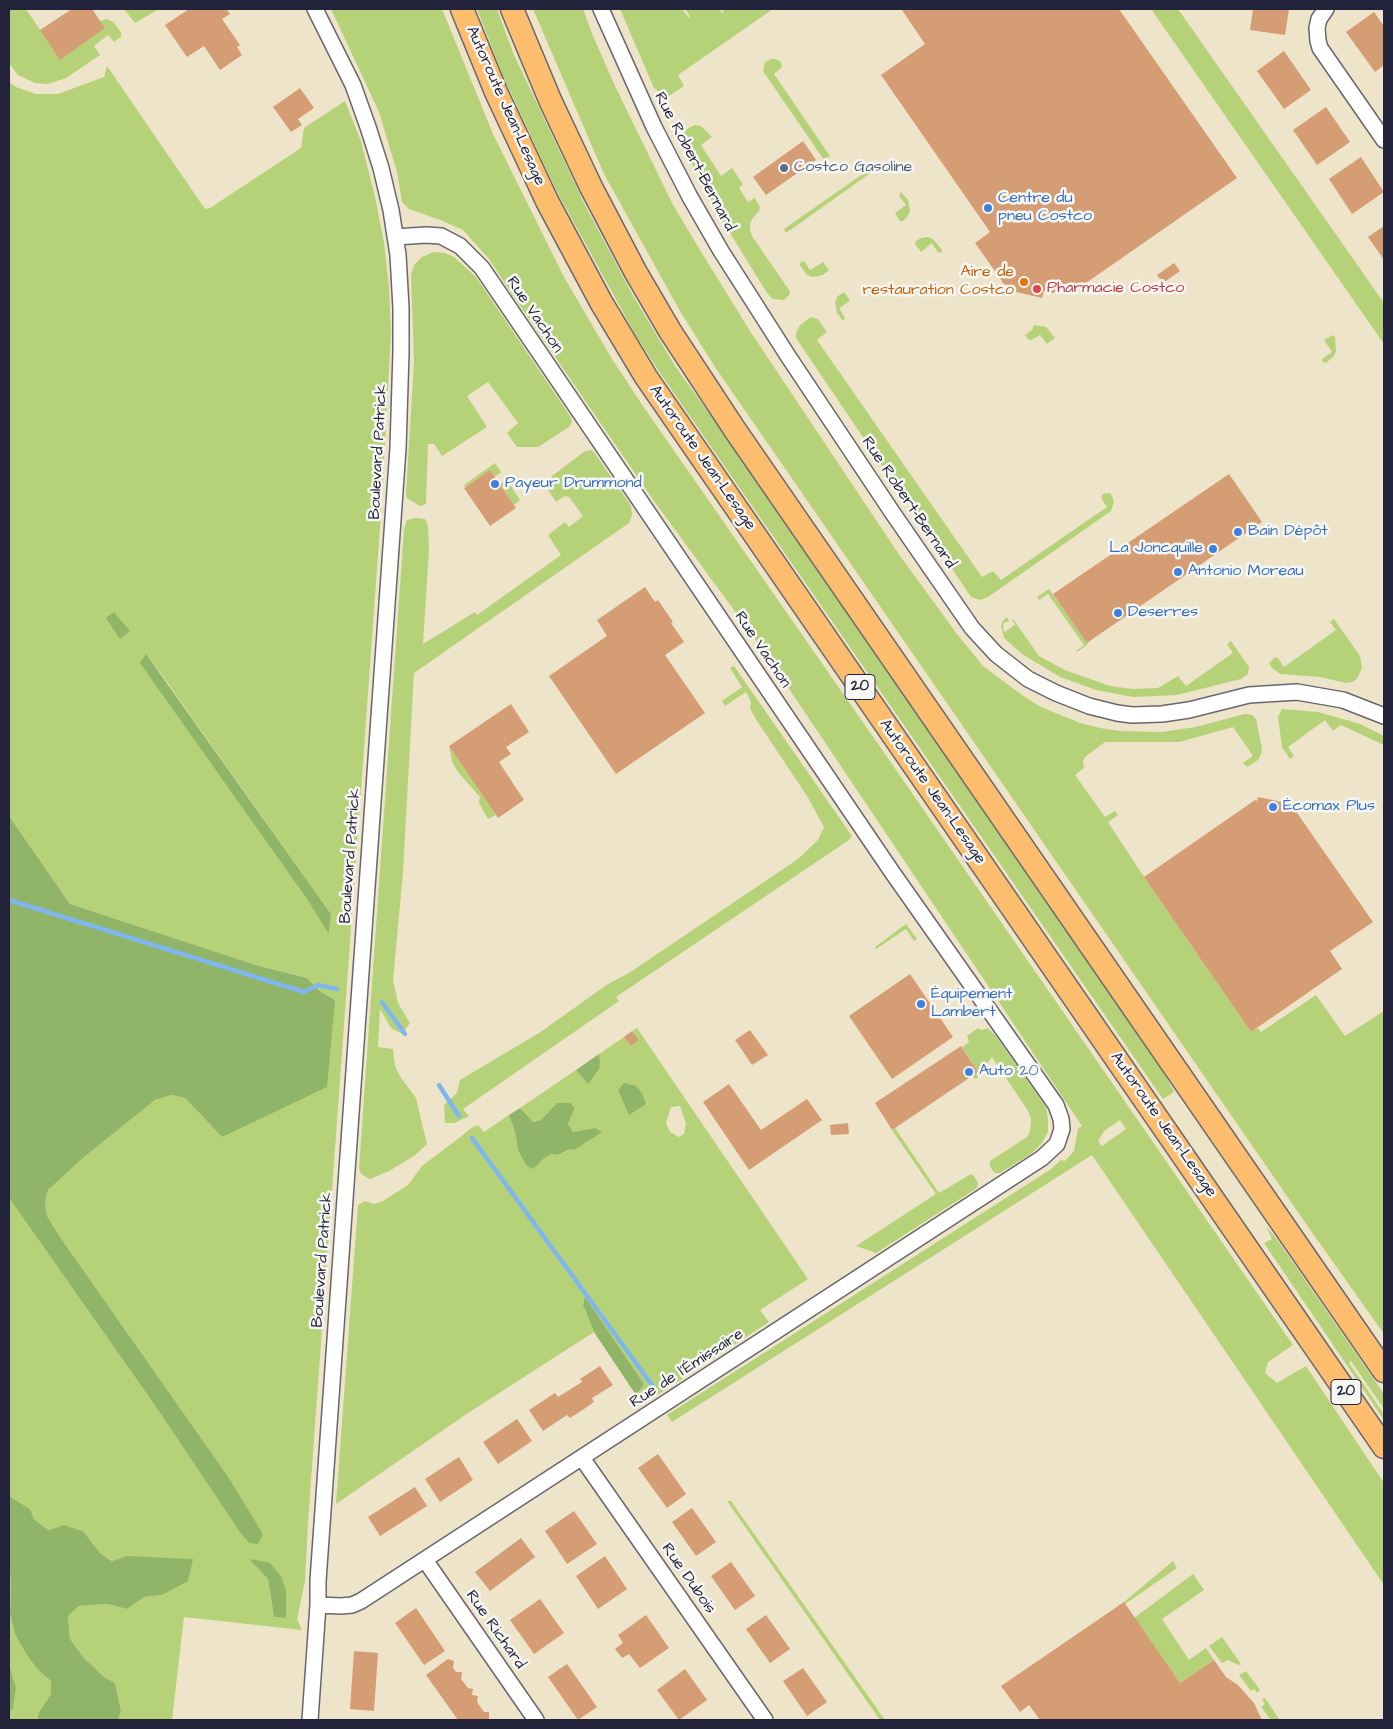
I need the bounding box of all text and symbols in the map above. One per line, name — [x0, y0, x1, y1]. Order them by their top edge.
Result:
street label: Autoroute Jean-Lesage — [461, 23, 549, 189]
street label: Rue Robert-Bernard — [649, 89, 739, 235]
place label: Costco Gasoline — [794, 158, 912, 178]
marker: Costco Gasoline — [778, 162, 790, 174]
place label: Centre du pneu Costco — [998, 189, 1092, 227]
marker: Centre du pneu Costco — [982, 202, 994, 214]
place label: Aire de restauration Costco — [863, 263, 1014, 301]
street label: Rue Vachon — [501, 273, 567, 357]
marker: Aire de restauration Costco — [1018, 276, 1030, 288]
place label: Pharmacie Costco — [1047, 279, 1184, 299]
marker: Pharmacie Costco — [1031, 283, 1043, 295]
street label: Autoroute Jean-Lesage — [645, 382, 759, 534]
street label: Boulevard Patrick — [366, 384, 392, 520]
street label: Rue Robert-Bernard — [857, 433, 959, 573]
place label: Payeur Drummond — [505, 474, 642, 494]
marker: Payeur Drummond — [489, 478, 501, 490]
place label: Bain Dépôt — [1248, 522, 1328, 542]
marker: Bain Dépôt — [1232, 526, 1244, 538]
place label: La Joncquille — [1109, 539, 1203, 559]
marker: La Joncquille — [1207, 543, 1219, 555]
place label: Antonio Moreau — [1188, 562, 1304, 582]
marker: Antonio Moreau — [1172, 566, 1184, 578]
place label: Deserres — [1128, 603, 1198, 623]
marker: Deserres — [1112, 607, 1124, 619]
street label: Rue Vachon — [729, 608, 795, 692]
road number: 20 — [845, 674, 875, 700]
street label: Autoroute Jean-Lesage — [875, 716, 989, 868]
street label: Boulevard Patrick — [337, 788, 365, 924]
place label: Écomax Plus — [1283, 797, 1375, 817]
marker: Écomax Plus — [1267, 801, 1279, 813]
place label: Équipement Lambert — [931, 985, 1012, 1023]
marker: Équipement Lambert — [915, 998, 927, 1010]
street label: Autoroute Jean-Lesage — [1106, 1049, 1220, 1201]
place label: Auto 20 — [979, 1062, 1038, 1082]
marker: Auto 20 — [963, 1066, 975, 1078]
street label: Boulevard Patrick — [309, 1192, 337, 1328]
street label: Rue de l'Émissaire — [627, 1325, 747, 1413]
road number: 20 — [1331, 1380, 1361, 1404]
street label: Rue Dubois — [657, 1540, 719, 1618]
street label: Rue Richard — [461, 1587, 529, 1673]

